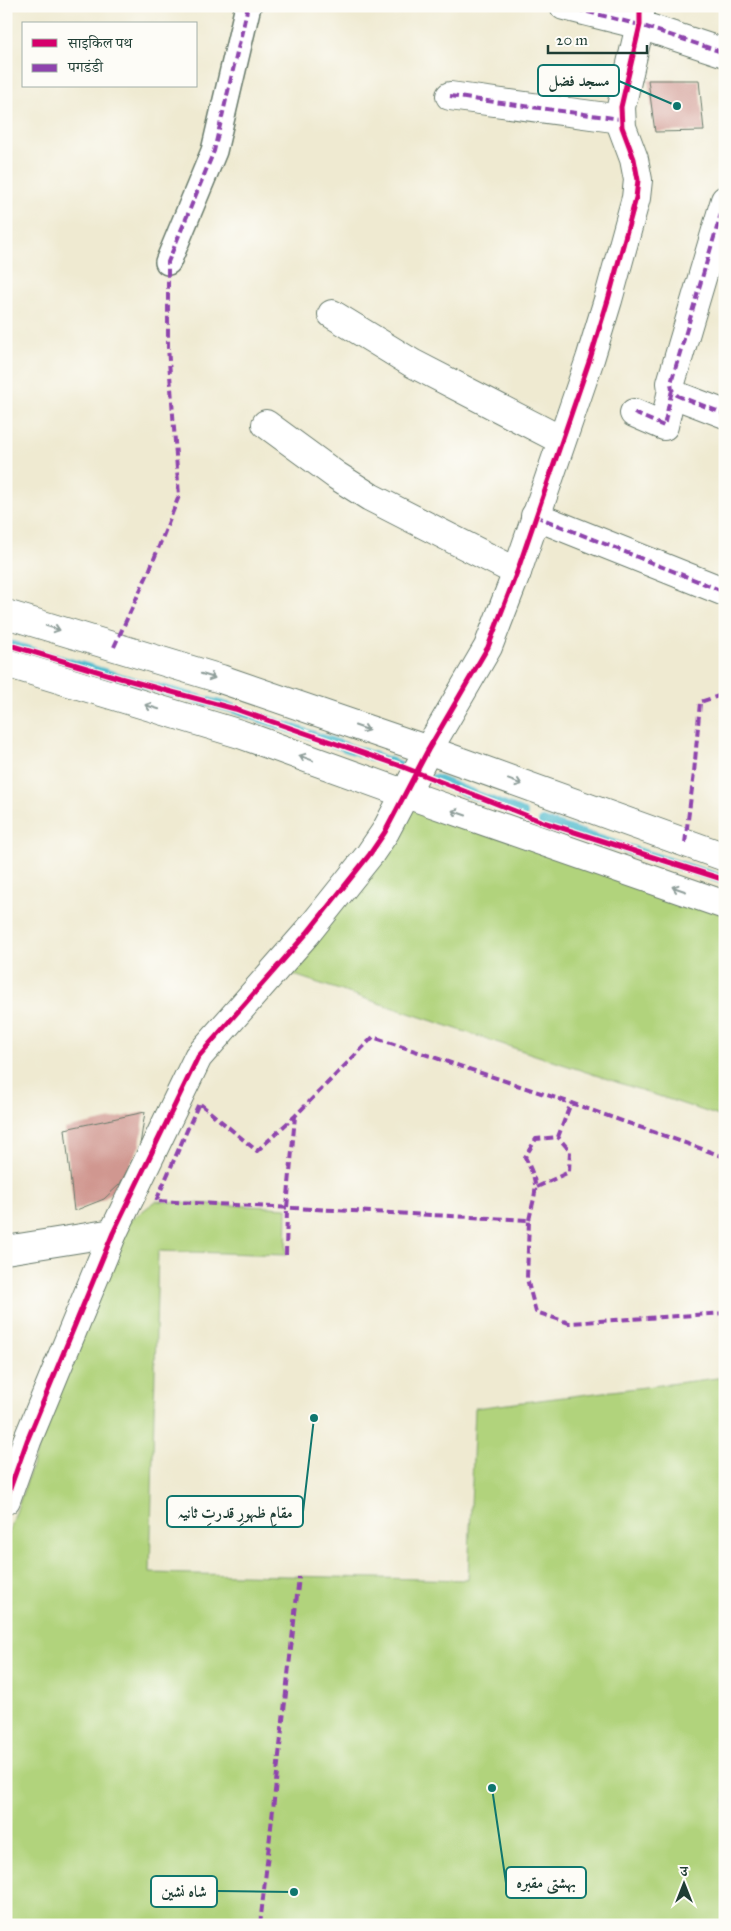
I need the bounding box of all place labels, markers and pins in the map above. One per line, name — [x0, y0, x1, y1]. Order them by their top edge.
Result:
callout: مسجد فضل — [538, 65, 619, 96]
callout: مقامِ ظہورِ قدرتِ ثانیہ — [167, 1496, 303, 1527]
callout: بہشتی مقبرہ — [506, 1867, 586, 1898]
callout: شاہ نشین — [151, 1876, 217, 1907]

